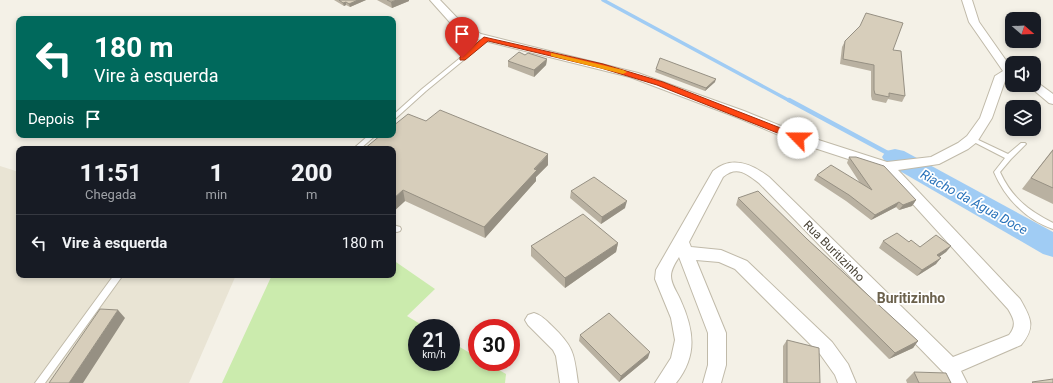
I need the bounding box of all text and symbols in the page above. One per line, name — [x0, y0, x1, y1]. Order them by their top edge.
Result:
north arrow — [1005, 12, 1041, 48]
map controls — [1005, 12, 1041, 136]
pin — [445, 17, 479, 58]
icon: arrive — [451, 23, 473, 45]
text: 180 m — [94, 31, 173, 64]
icon: left — [28, 32, 80, 84]
button: sound — [1005, 56, 1041, 92]
text: Vire à esquerda — [94, 65, 218, 86]
button: layers — [1005, 100, 1041, 136]
icon: arrive — [82, 108, 104, 130]
text: Depois — [28, 110, 74, 128]
position arrow — [777, 117, 819, 159]
text: 11:51 — [80, 159, 142, 187]
text: 1 — [209, 159, 223, 187]
text: 200 — [291, 159, 332, 187]
water label: Riacho da Água Doce — [918, 166, 1030, 238]
text: Chegada — [85, 187, 136, 202]
text: min — [206, 187, 227, 202]
text: m — [306, 187, 317, 202]
street label: Rua Buritizinho — [801, 218, 867, 284]
icon: left — [28, 232, 50, 254]
text: Vire à esquerda — [62, 234, 167, 252]
text: 180 m — [342, 234, 384, 252]
district label: Buritizinho — [877, 290, 945, 306]
speed limit sign: 30 — [468, 319, 520, 371]
text: 21 — [423, 328, 445, 352]
text: km/h — [422, 349, 446, 360]

